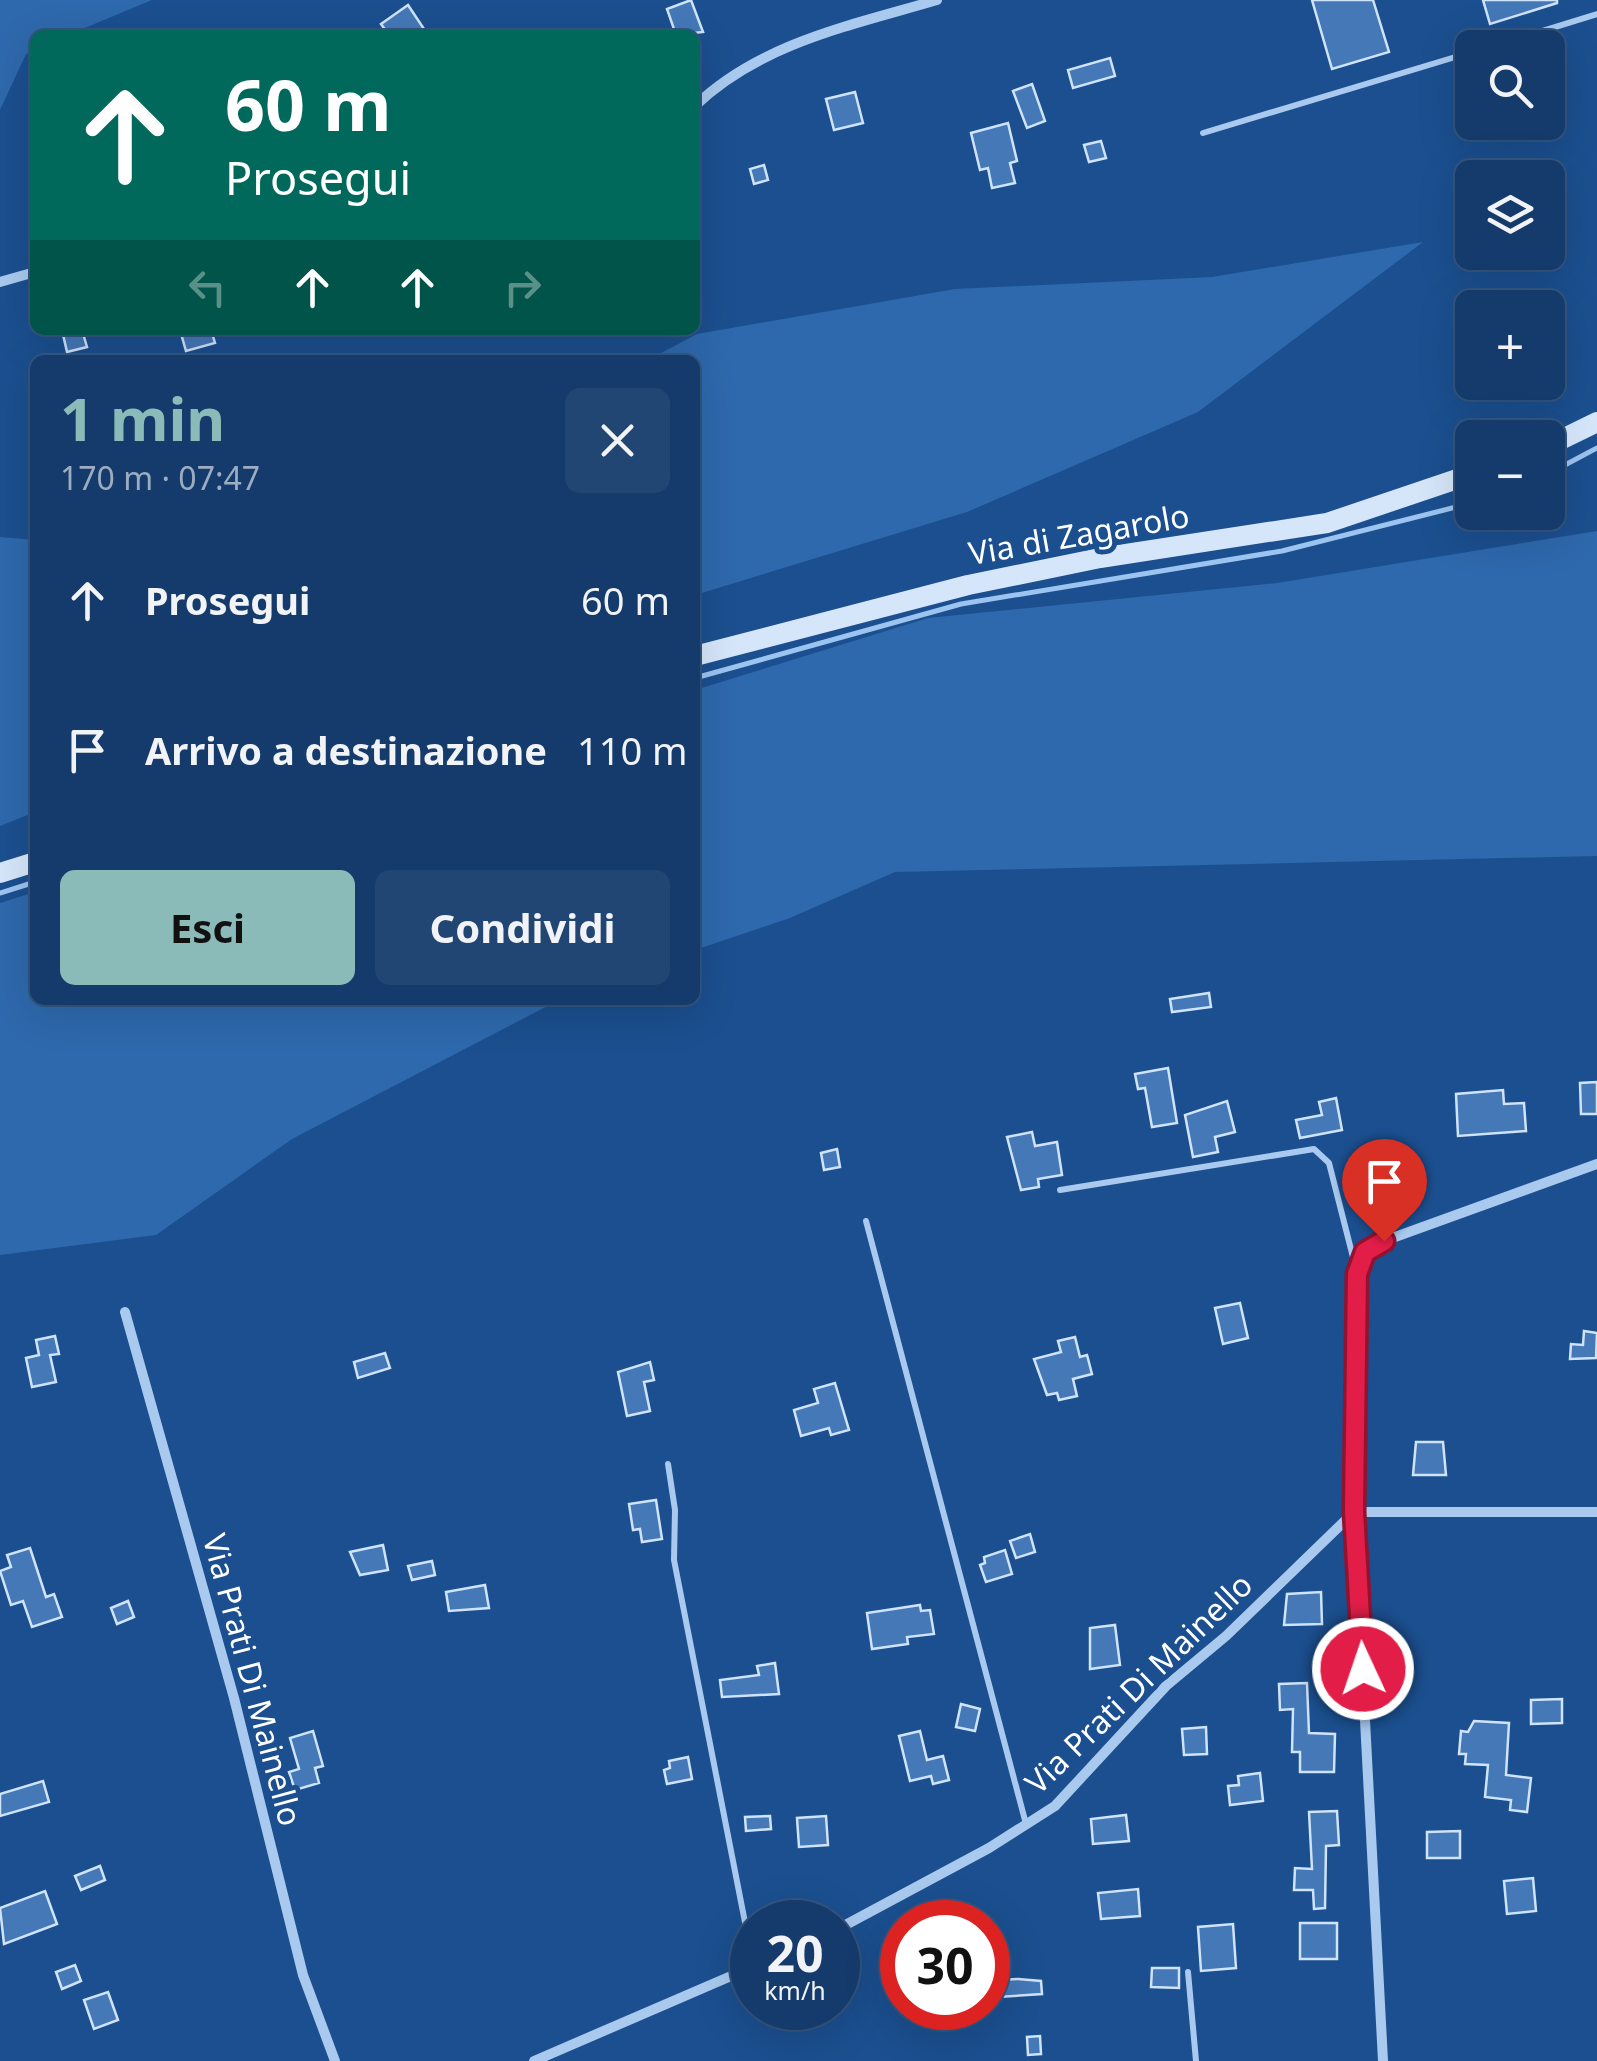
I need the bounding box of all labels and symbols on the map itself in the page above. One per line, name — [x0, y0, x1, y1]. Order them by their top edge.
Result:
street label: Via di Zagarolo — [965, 493, 1192, 574]
pin — [1342, 1139, 1427, 1242]
street label: Via Prati Di Mainello — [194, 1529, 313, 1830]
street label: Via Prati Di Mainello — [1015, 1563, 1261, 1803]
position arrow — [1311, 1617, 1415, 1721]
speed limit sign: 30 — [880, 1900, 1010, 2030]

